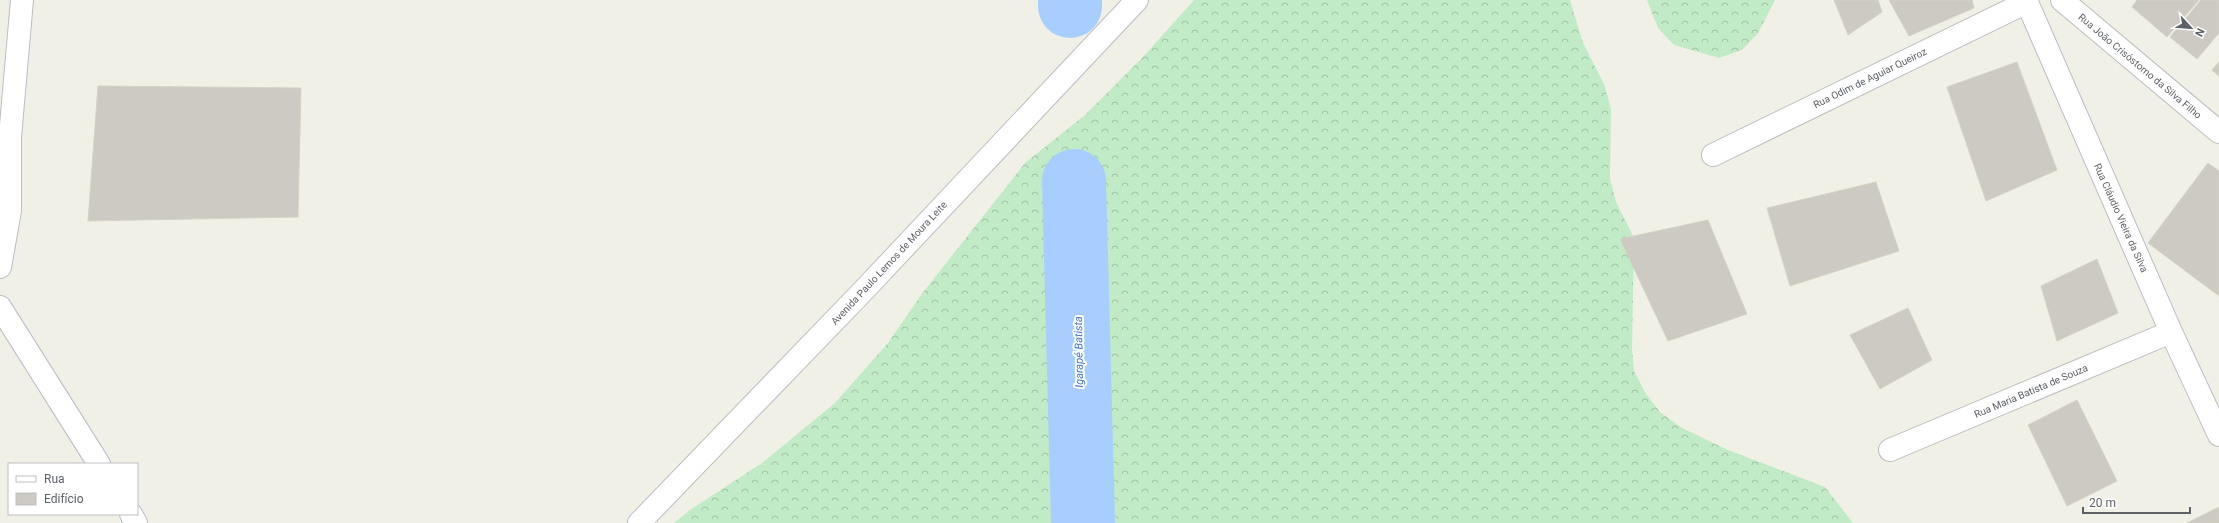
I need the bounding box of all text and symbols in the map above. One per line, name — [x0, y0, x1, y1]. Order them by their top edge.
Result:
north arrow — [2171, 8, 2211, 48]
street label: Rua João Crisóstomo da Silva Filho — [2076, 11, 2204, 121]
text: N — [2192, 26, 2207, 39]
street label: Rua Odim de Aguiar Queiroz — [1812, 46, 1928, 110]
street label: Rua Cláudio Vieira da Silva — [2092, 162, 2150, 274]
street label: Avenida Paulo Lemos de Moura Leite — [829, 199, 949, 327]
water label: Igarapé Batista — [1072, 316, 1086, 388]
street label: Rua Maria Batista de Souza — [1973, 362, 2089, 420]
legend — [8, 463, 138, 515]
text: Rua — [44, 472, 65, 486]
scale bar — [2083, 489, 2190, 515]
text: Edifício — [44, 492, 84, 506]
text: 20 m — [2089, 496, 2116, 510]

